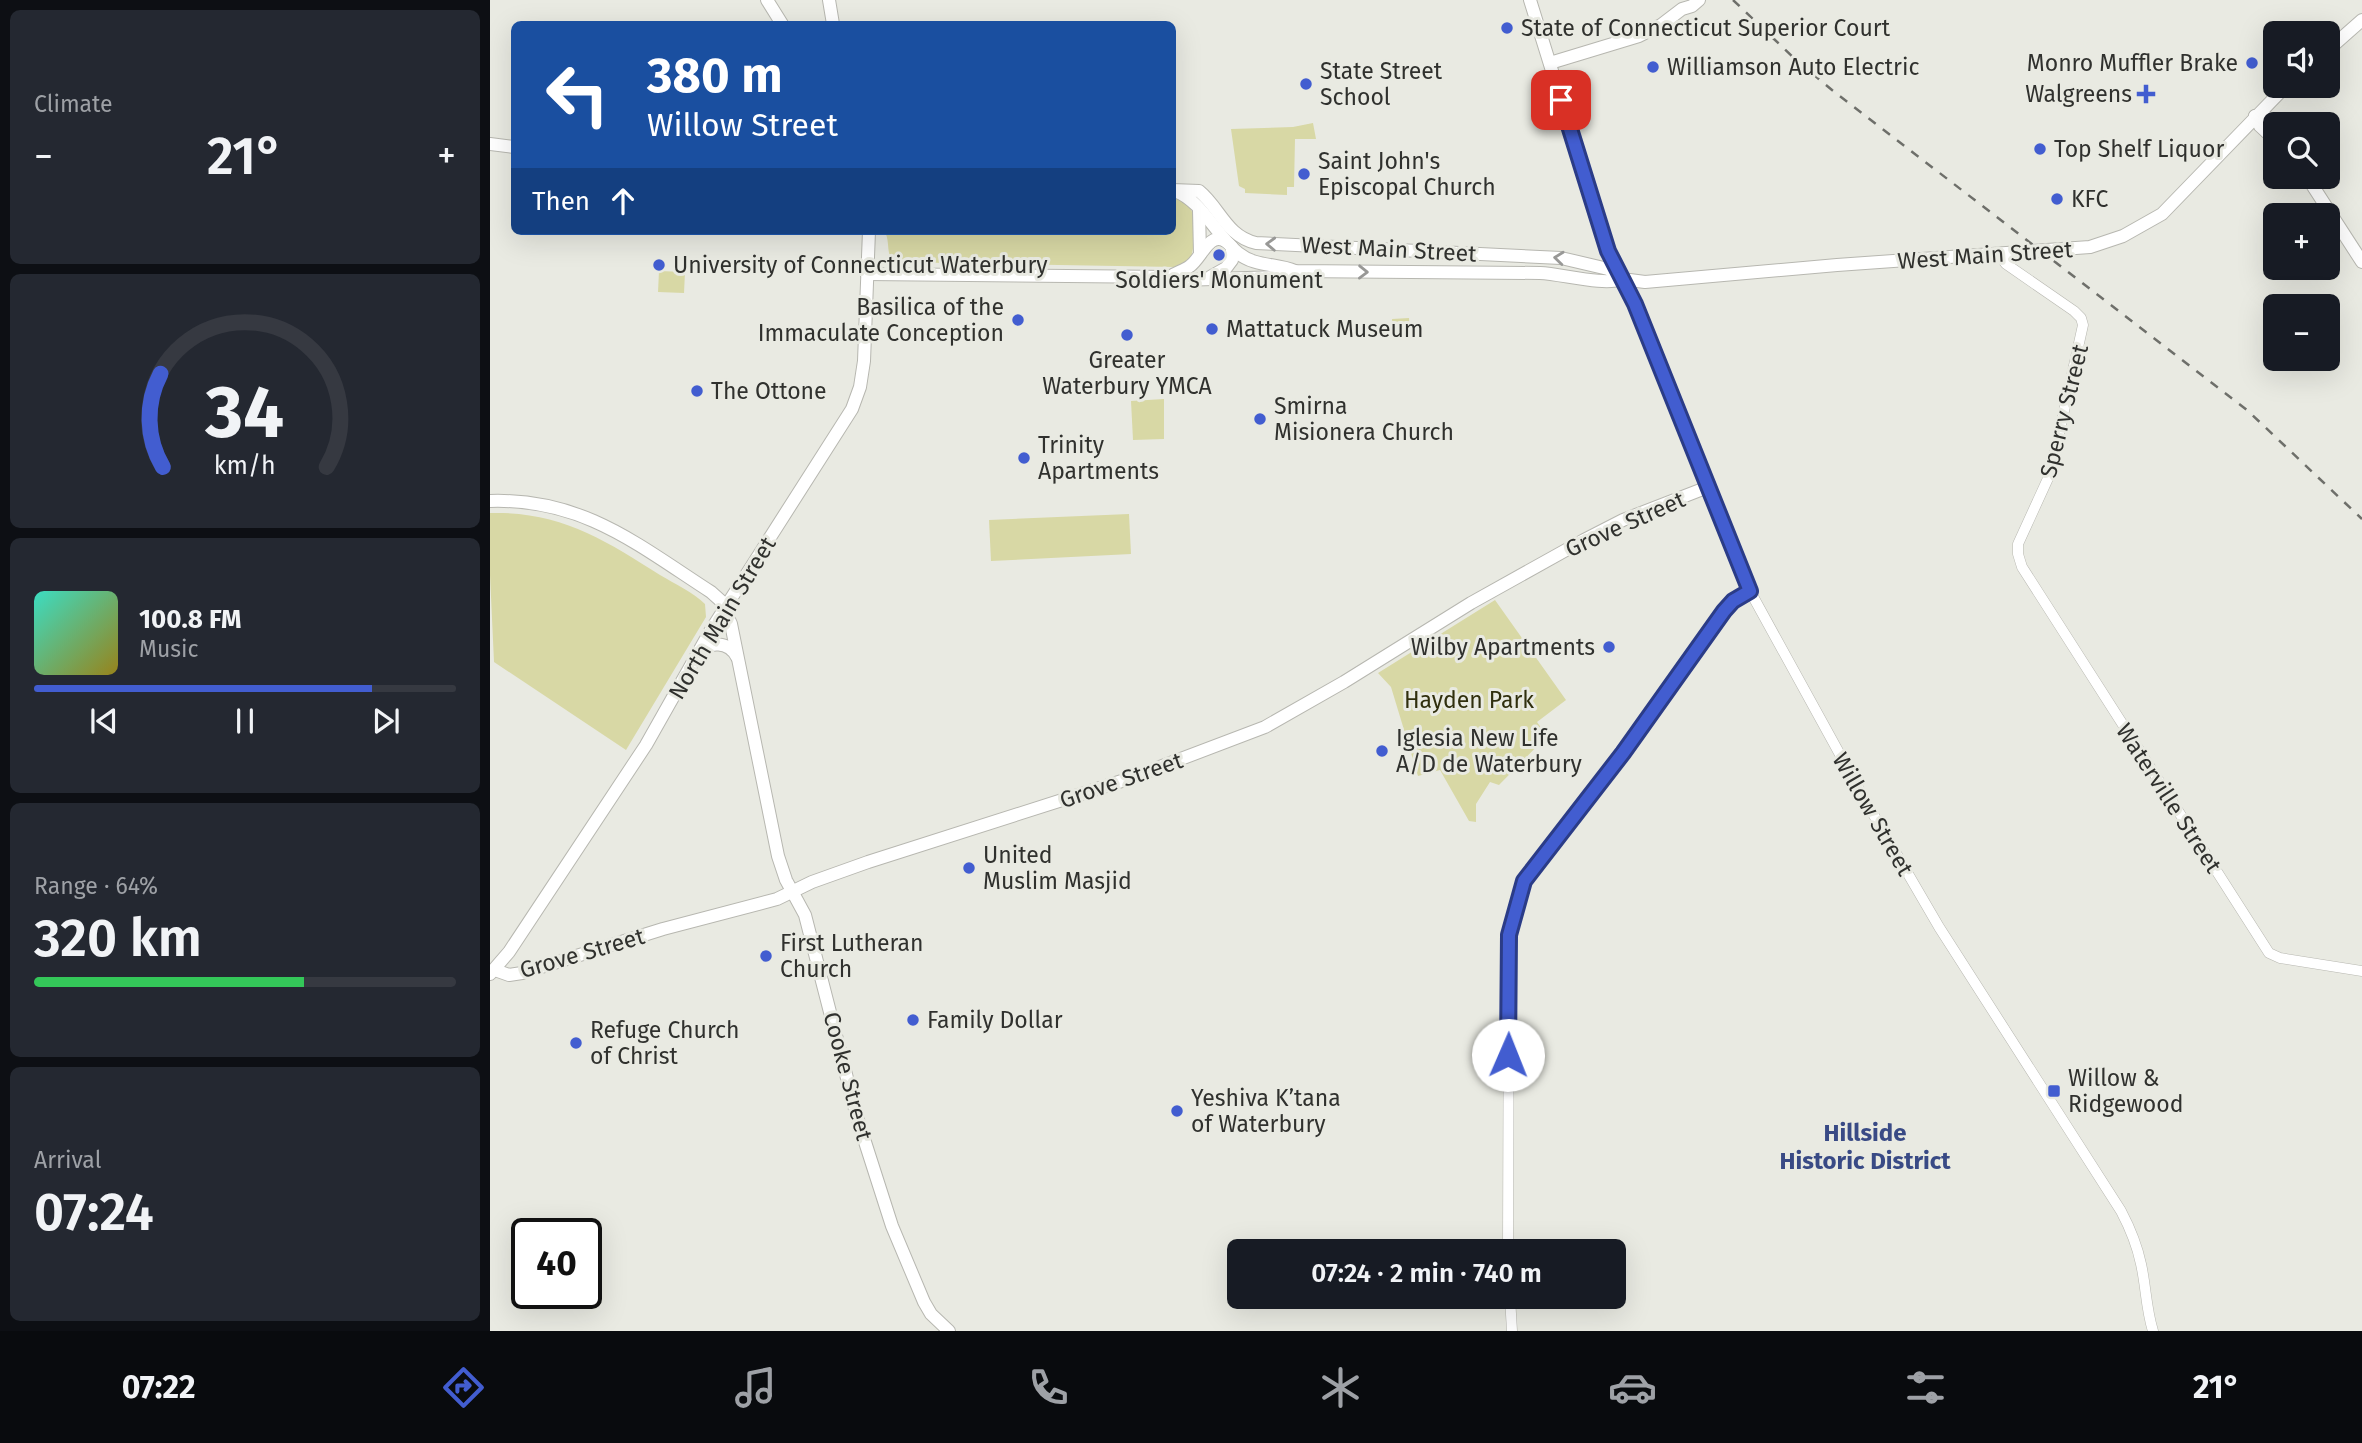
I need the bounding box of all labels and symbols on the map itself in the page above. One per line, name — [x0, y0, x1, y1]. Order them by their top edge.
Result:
place label: State of Connecticut Superior Court — [1521, 14, 1891, 42]
marker: State of Connecticut Superior Court — [1499, 20, 1515, 36]
place label: Monro Muffler Brake — [2027, 49, 2238, 77]
place label: Williamson Auto Electric — [1667, 53, 1919, 81]
marker: Monro Muffler Brake — [2244, 55, 2260, 71]
place label: State Street School — [1320, 57, 1443, 111]
marker: Williamson Auto Electric — [1645, 59, 1661, 75]
pin — [1531, 70, 1591, 130]
marker: State Street School — [1298, 76, 1314, 92]
place label: Walgreens — [2025, 80, 2132, 108]
marker: Walgreens — [2138, 86, 2154, 102]
place label: Top Shelf Liquor — [2054, 135, 2224, 163]
marker: Top Shelf Liquor — [2032, 141, 2048, 157]
place label: Saint John's Episcopal Church — [1318, 147, 1496, 201]
marker: Saint John's Episcopal Church — [1296, 166, 1312, 182]
place label: KFC — [2071, 185, 2108, 213]
marker: KFC — [2049, 191, 2065, 207]
street label: West Main Street — [1301, 230, 1478, 268]
street label: West Main Street — [1897, 235, 2074, 275]
one-way arrow — [1266, 236, 1277, 251]
marker: Soldiers' Monument — [1211, 247, 1227, 263]
one-way arrow — [1553, 250, 1565, 265]
place label: University of Connecticut Waterbury — [673, 251, 1048, 279]
marker: University of Connecticut Waterbury — [651, 257, 667, 273]
one-way arrow — [1358, 264, 1369, 279]
place label: Soldiers' Monument — [1115, 266, 1324, 294]
place label: Basilica of the Immaculate Conception — [758, 293, 1004, 347]
marker: Basilica of the Immaculate Conception — [1010, 312, 1026, 328]
place label: Mattatuck Museum — [1226, 315, 1424, 343]
marker: Mattatuck Museum — [1204, 321, 1220, 337]
marker: Greater Waterbury YMCA — [1119, 327, 1135, 343]
street label: Sperry Street — [2034, 341, 2094, 481]
place label: Greater Waterbury YMCA — [1042, 346, 1213, 400]
place label: The Ottone — [711, 377, 827, 405]
marker: The Ottone — [689, 383, 705, 399]
place label: Smirna Misionera Church — [1274, 392, 1454, 446]
marker: Smirna Misionera Church — [1252, 411, 1268, 427]
place label: Trinity Apartments — [1038, 431, 1159, 485]
marker: Trinity Apartments — [1016, 450, 1032, 466]
street label: Grove Street — [1561, 485, 1690, 563]
street label: North Main Street — [662, 531, 782, 704]
place label: Wilby Apartments — [1411, 633, 1595, 661]
marker: Wilby Apartments — [1601, 639, 1617, 655]
park label: Hayden Park — [1404, 686, 1534, 714]
street label: Waterville Street — [2110, 718, 2228, 878]
place label: Iglesia New Life A/D de Waterbury — [1396, 724, 1583, 778]
marker: Iglesia New Life A/D de Waterbury — [1374, 743, 1390, 759]
street label: Grove Street — [1056, 746, 1187, 814]
street label: Willow Street — [1827, 748, 1920, 881]
place label: United Muslim Masjid — [983, 841, 1132, 895]
marker: United Muslim Masjid — [961, 860, 977, 876]
street label: Grove Street — [516, 922, 648, 984]
place label: First Lutheran Church — [780, 929, 924, 983]
marker: First Lutheran Church — [758, 948, 774, 964]
place label: Family Dollar — [927, 1006, 1063, 1034]
street label: Cooke Street — [817, 1009, 879, 1144]
marker: Family Dollar — [905, 1012, 921, 1028]
place label: Refuge Church of Christ — [590, 1016, 740, 1070]
position arrow — [1471, 1018, 1545, 1092]
marker: Refuge Church of Christ — [568, 1035, 584, 1051]
place label: Willow & Ridgewood — [2068, 1064, 2183, 1118]
marker: Willow & Ridgewood — [2046, 1083, 2062, 1099]
place label: Yeshiva K’tana of Waterbury — [1191, 1084, 1341, 1138]
marker: Yeshiva K’tana of Waterbury — [1169, 1103, 1185, 1119]
district label: Hillside Historic District — [1779, 1119, 1951, 1175]
speed limit sign: 40 — [511, 1218, 602, 1309]

